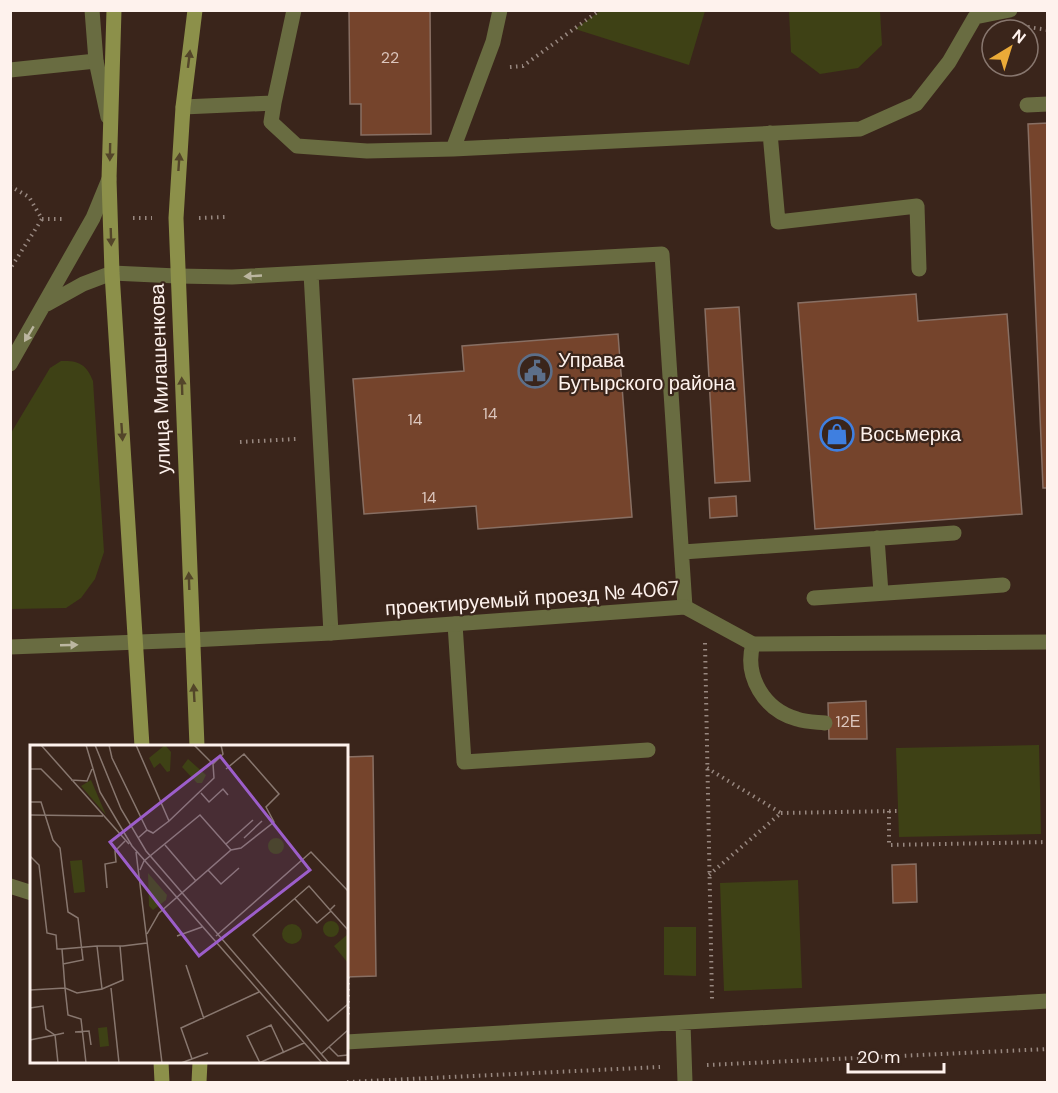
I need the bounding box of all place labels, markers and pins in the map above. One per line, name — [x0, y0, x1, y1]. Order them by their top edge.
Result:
place label: Управа Бутырского района — [558, 347, 736, 396]
public building icon: Управа Бутырского района — [517, 353, 553, 389]
shop icon: Восьмерка — [819, 416, 855, 452]
place label: Восьмерка — [860, 421, 962, 447]

